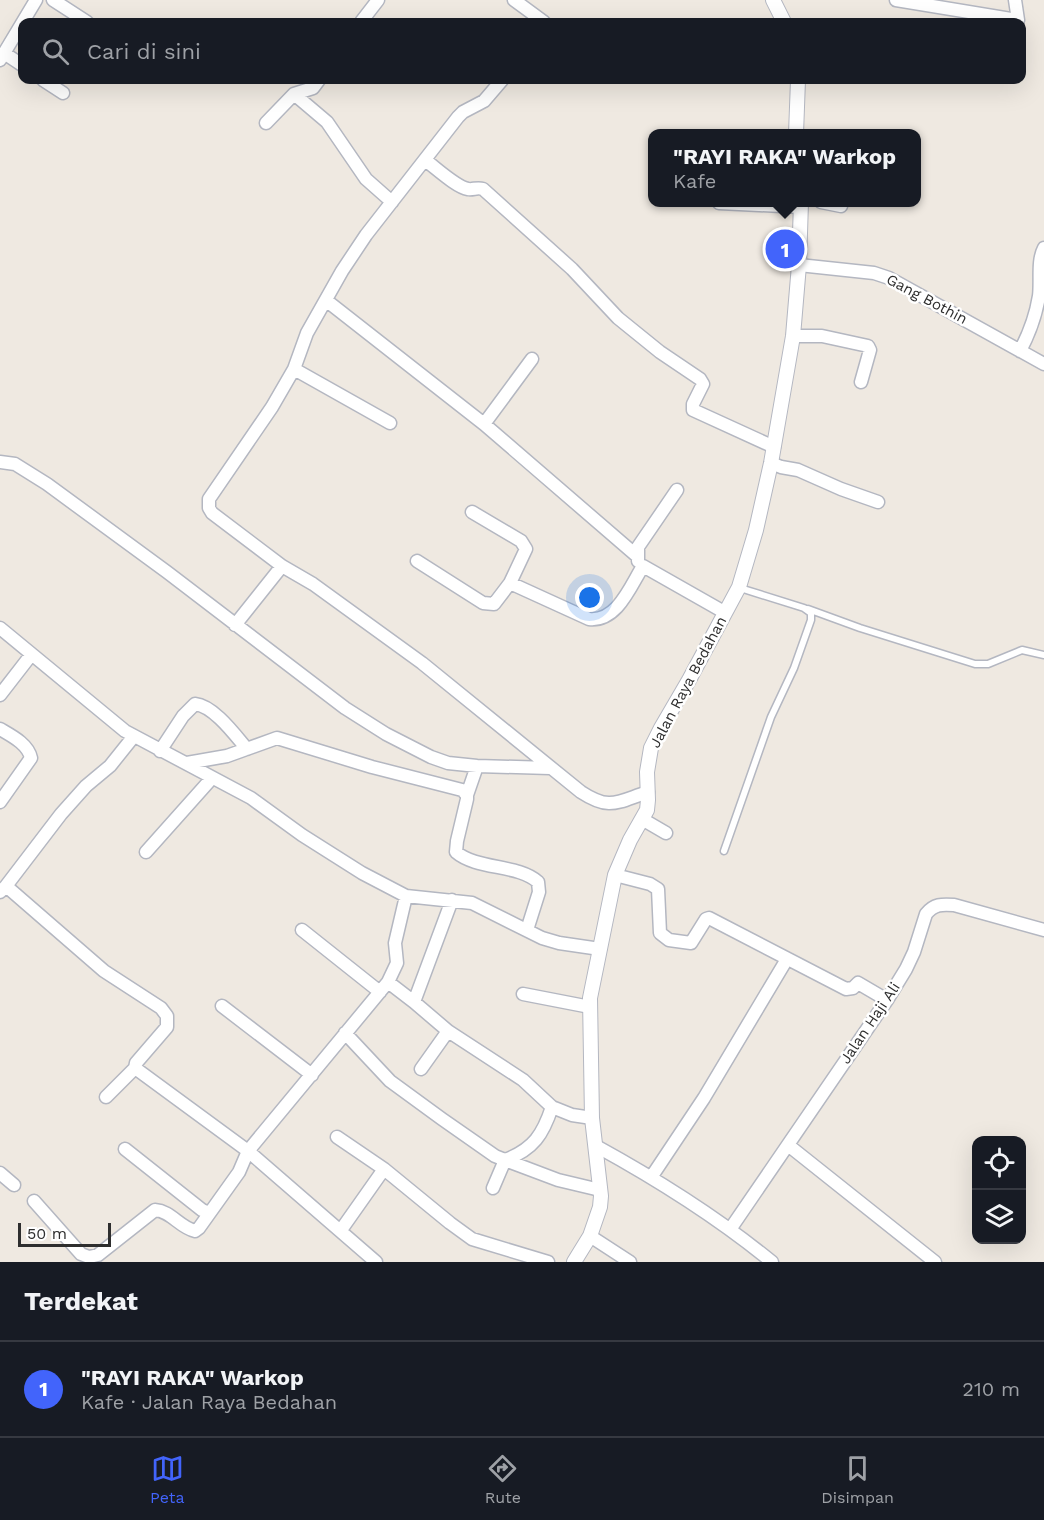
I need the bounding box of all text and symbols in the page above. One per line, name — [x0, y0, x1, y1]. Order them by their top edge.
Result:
search box — [18, 18, 1026, 84]
icon: search — [39, 35, 72, 68]
text: Cari di sini — [87, 39, 201, 64]
popup — [648, 129, 921, 207]
text: "RAYI RAKA" Warkop — [673, 144, 896, 169]
text: Kafe — [673, 169, 716, 193]
pin: 1 — [766, 226, 804, 272]
street label: Gang Bothin — [883, 270, 971, 328]
your location — [575, 583, 604, 612]
street label: Jalan Raya Bedahan — [646, 613, 730, 751]
street label: Jalan Haji Ali — [836, 979, 904, 1067]
map controls — [972, 1136, 1026, 1244]
button: locate — [972, 1136, 1026, 1190]
button: layers — [972, 1190, 1026, 1244]
scale bar — [18, 1220, 111, 1248]
text: 50 m — [27, 1224, 67, 1243]
text: Terdekat — [24, 1286, 138, 1316]
text: "RAYI RAKA" Warkop — [81, 1365, 304, 1390]
text: 1 — [39, 1377, 48, 1401]
text: 210 m — [962, 1377, 1020, 1401]
text: Kafe · Jalan Raya Bedahan — [81, 1390, 337, 1414]
tab: Peta — [150, 1452, 184, 1507]
tab: Rute — [485, 1452, 521, 1507]
tab: Disimpan — [821, 1452, 894, 1507]

